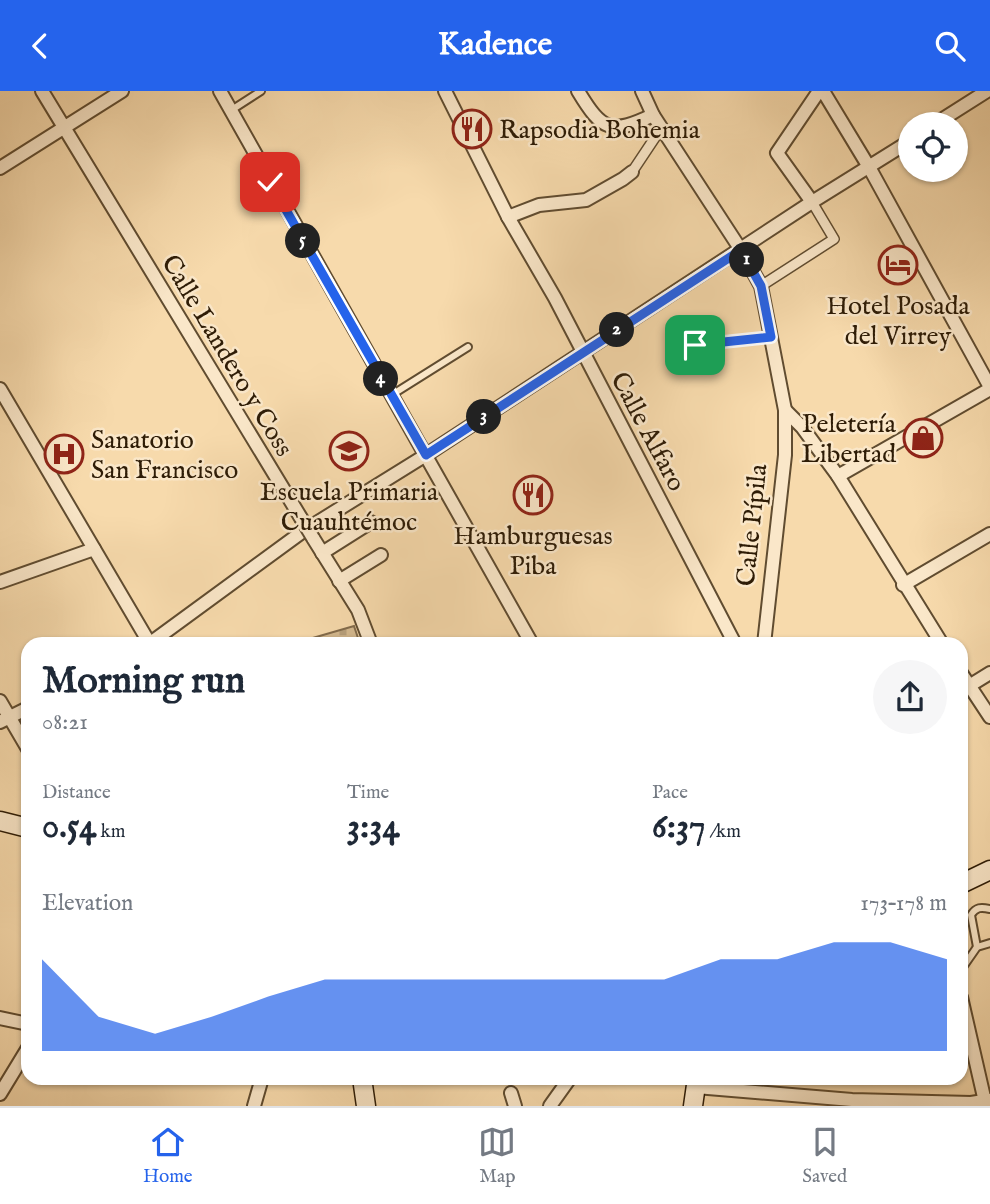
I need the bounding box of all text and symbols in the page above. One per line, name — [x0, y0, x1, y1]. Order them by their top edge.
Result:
text: Kadence — [438, 25, 552, 66]
icon: back — [21, 27, 59, 65]
icon: search — [931, 27, 969, 65]
restaurant icon: Rapsodia Bohemia — [451, 108, 493, 150]
map controls — [898, 112, 968, 182]
button: locate — [898, 112, 968, 182]
place label: Rapsodia Bohemia — [499, 114, 701, 147]
pin — [240, 152, 300, 212]
icon: check — [251, 163, 289, 201]
pin: 5 — [286, 223, 320, 259]
text: 5 — [299, 228, 306, 252]
pin: 1 — [730, 243, 764, 277]
hotel icon: Hotel Posada del Virrey — [877, 244, 919, 286]
text: 1 — [743, 247, 750, 271]
street label: Calle Landero y Coss — [153, 249, 300, 463]
place label: Hotel Posada del Virrey — [826, 290, 971, 353]
pin: 2 — [600, 313, 634, 347]
pin — [665, 315, 725, 375]
text: 2 — [612, 317, 621, 341]
icon: arrive — [676, 326, 714, 364]
pin: 4 — [364, 361, 398, 397]
text: 4 — [376, 366, 385, 390]
street label: Calle Alfaro — [602, 366, 693, 497]
pin: 3 — [466, 399, 502, 435]
text: 3 — [480, 404, 487, 428]
place label: Peletería Libertad — [801, 408, 897, 471]
shop icon: Peletería Libertad — [902, 417, 944, 459]
place label: Sanatorio San Francisco — [91, 424, 238, 487]
school or university icon: Escuela Primaria Cuauhtémoc — [328, 430, 370, 472]
hospital icon: Sanatorio San Francisco — [43, 433, 85, 475]
street label: Calle Pípila — [730, 462, 775, 588]
restaurant icon: Hamburguesas Piba — [512, 474, 554, 516]
place label: Escuela Primaria Cuauhtémoc — [260, 476, 439, 539]
place label: Hamburguesas Piba — [453, 520, 613, 583]
text: Morning run — [42, 658, 245, 706]
button: share — [873, 660, 947, 734]
text: 08:21 — [42, 708, 88, 737]
text: Distance — [42, 781, 111, 805]
text: Time — [347, 781, 389, 805]
text: Pace — [652, 781, 688, 805]
text: 0.54 — [42, 805, 96, 850]
text: 3:34 — [347, 805, 400, 850]
text: 6:37 — [652, 805, 705, 850]
text: km — [96, 820, 125, 844]
text: /km — [705, 820, 741, 844]
text: Elevation — [42, 889, 133, 918]
text: 173–178 m — [860, 889, 947, 918]
tab: Home — [143, 1123, 193, 1189]
tab: Map — [478, 1123, 516, 1189]
tab: Saved — [802, 1123, 847, 1189]

